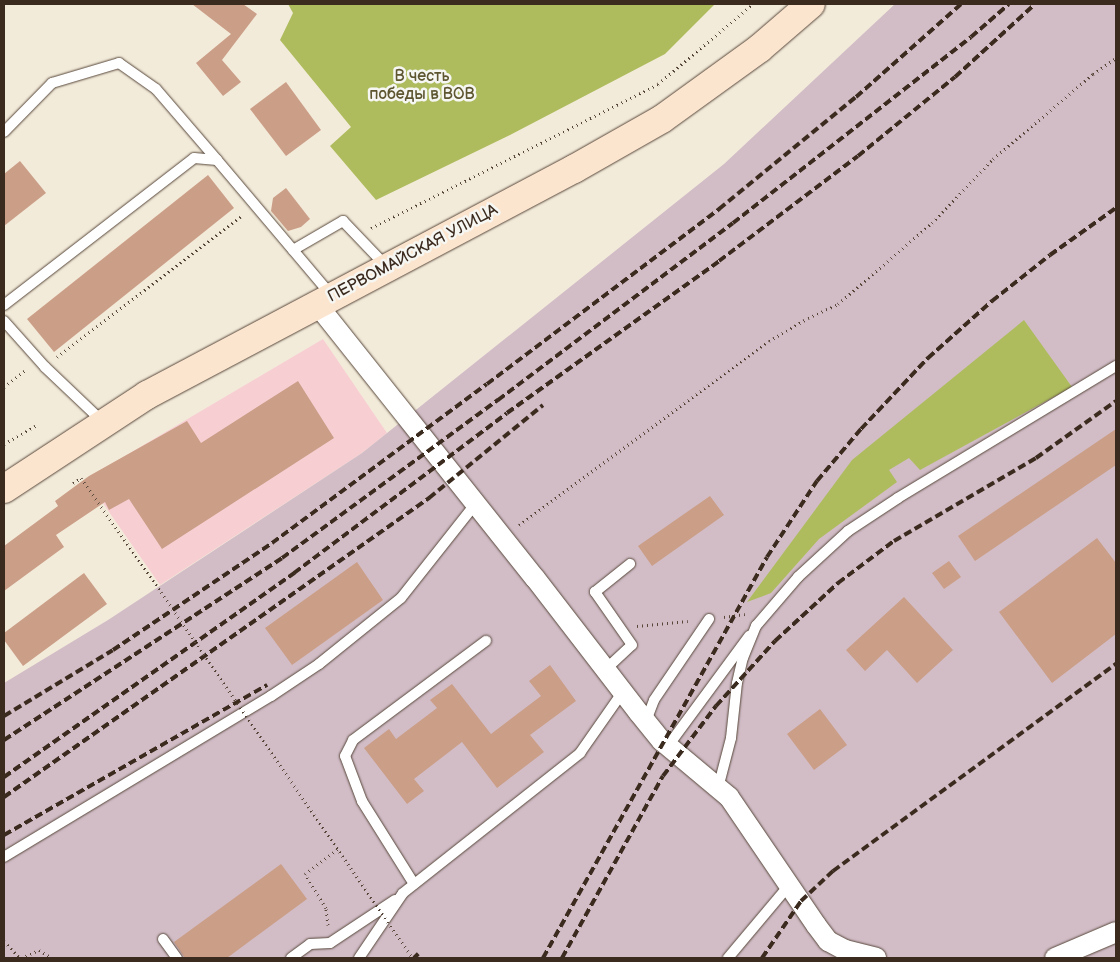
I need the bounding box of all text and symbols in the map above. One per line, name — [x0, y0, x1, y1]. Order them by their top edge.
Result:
park label: В честь победы в ВОВ — [369, 67, 475, 105]
street label: ПЕРВОМАЙСКАЯ УЛИЦА — [325, 201, 501, 307]

